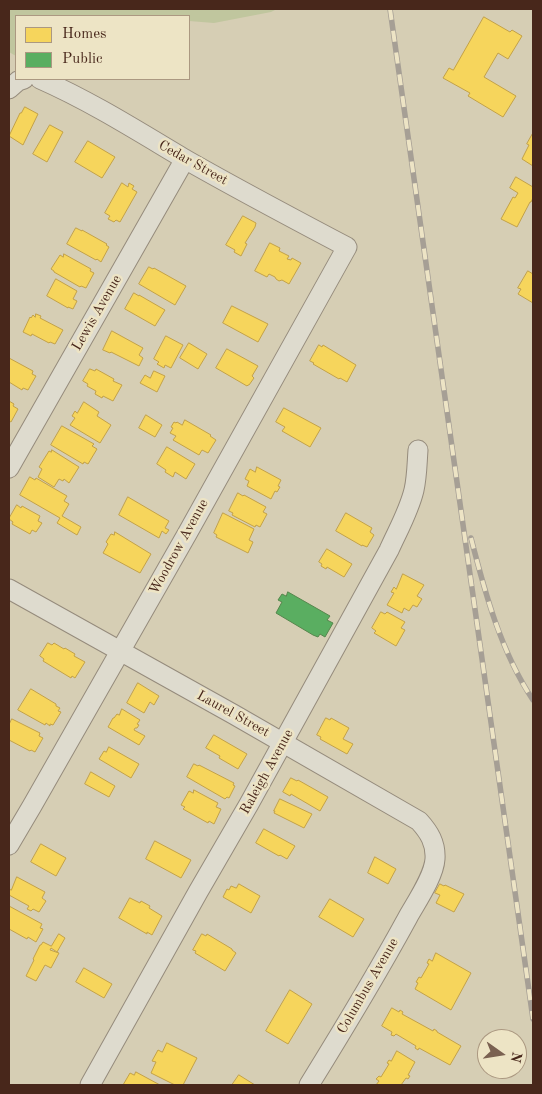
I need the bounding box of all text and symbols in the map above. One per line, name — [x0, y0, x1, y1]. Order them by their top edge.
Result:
legend — [15, 15, 190, 80]
text: Homes — [62, 27, 107, 42]
text: Public — [62, 52, 103, 67]
street label: Cedar Street — [155, 137, 231, 189]
street label: Lewis Avenue — [68, 272, 126, 354]
street label: Woodrow Avenue — [146, 496, 212, 598]
street label: Laurel Street — [194, 687, 272, 741]
street label: Raleigh Avenue — [237, 727, 297, 817]
street label: Columbus Avenue — [334, 935, 402, 1037]
north arrow — [477, 1029, 527, 1079]
text: N — [508, 1050, 524, 1064]

